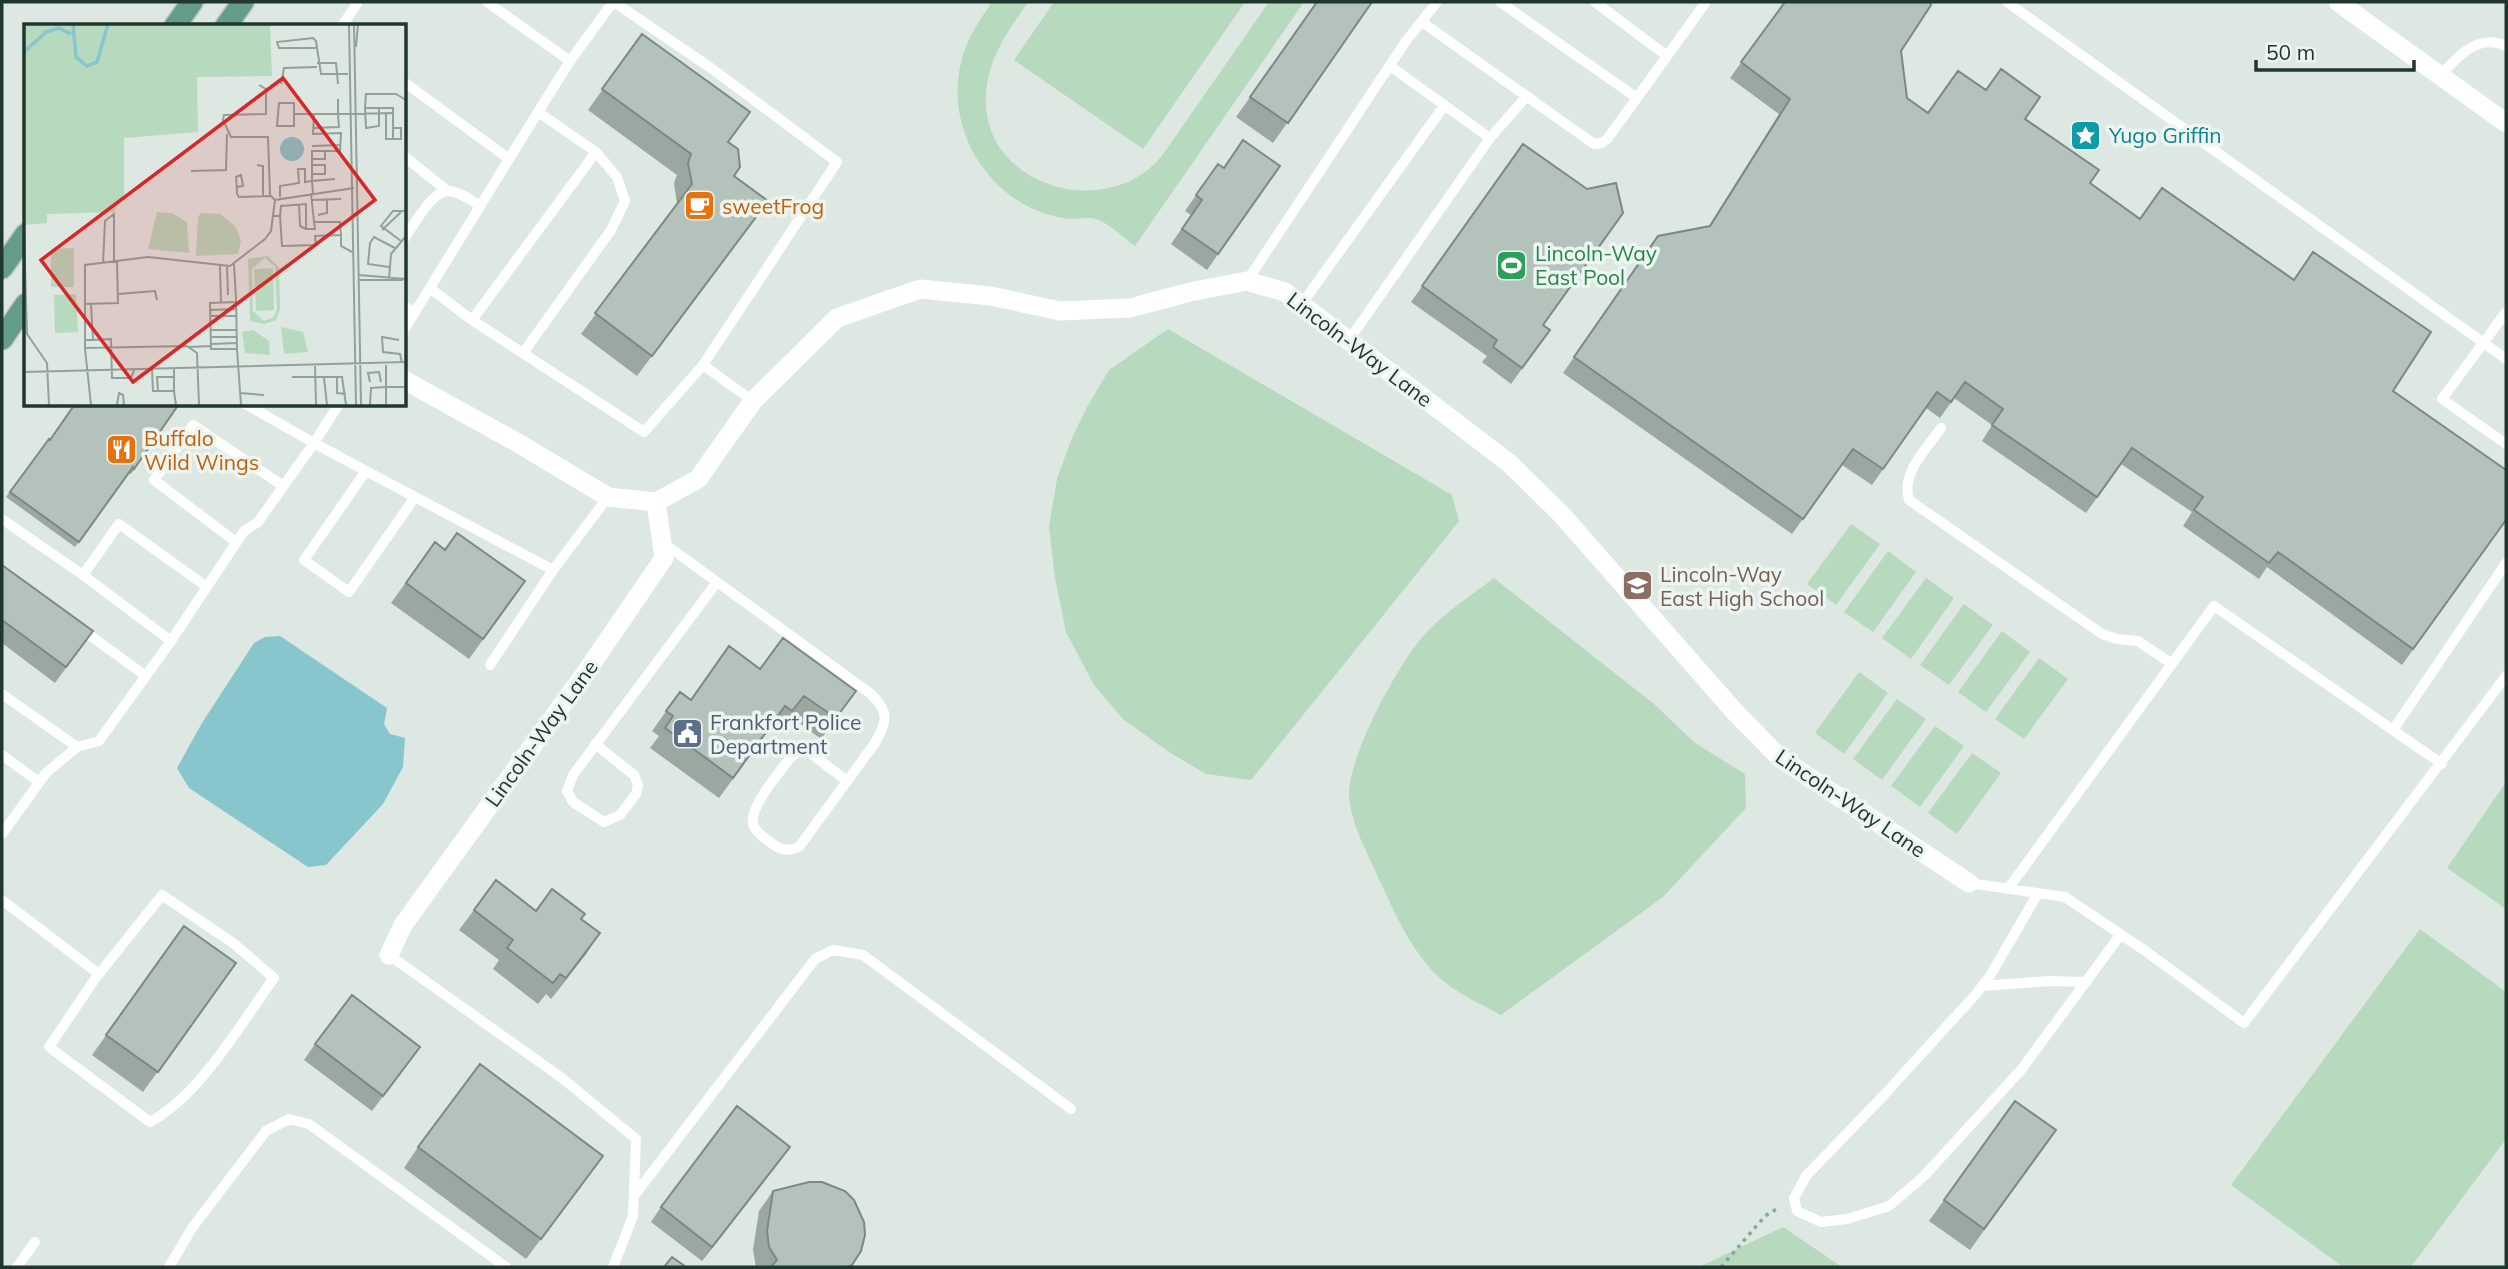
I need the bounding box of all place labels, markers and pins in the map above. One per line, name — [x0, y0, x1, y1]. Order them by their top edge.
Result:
place icon: Yugo Griffin — [2069, 118, 2103, 152]
place label: Yugo Griffin — [2108, 122, 2222, 148]
cafe icon: sweetFrog — [682, 189, 716, 223]
place label: sweetFrog — [722, 193, 824, 219]
place label: Lincoln-Way East Pool — [1535, 240, 1657, 290]
sports icon: Lincoln-Way East Pool — [1495, 248, 1529, 282]
place label: Buffalo Wild Wings — [144, 425, 259, 475]
restaurant icon: Buffalo Wild Wings — [104, 433, 138, 467]
place label: Lincoln-Way East High School — [1660, 561, 1824, 611]
school or university icon: Lincoln-Way East High School — [1620, 569, 1654, 603]
place label: Frankfort Police Department — [710, 709, 861, 759]
public building icon: Frankfort Police Department — [670, 717, 704, 751]

